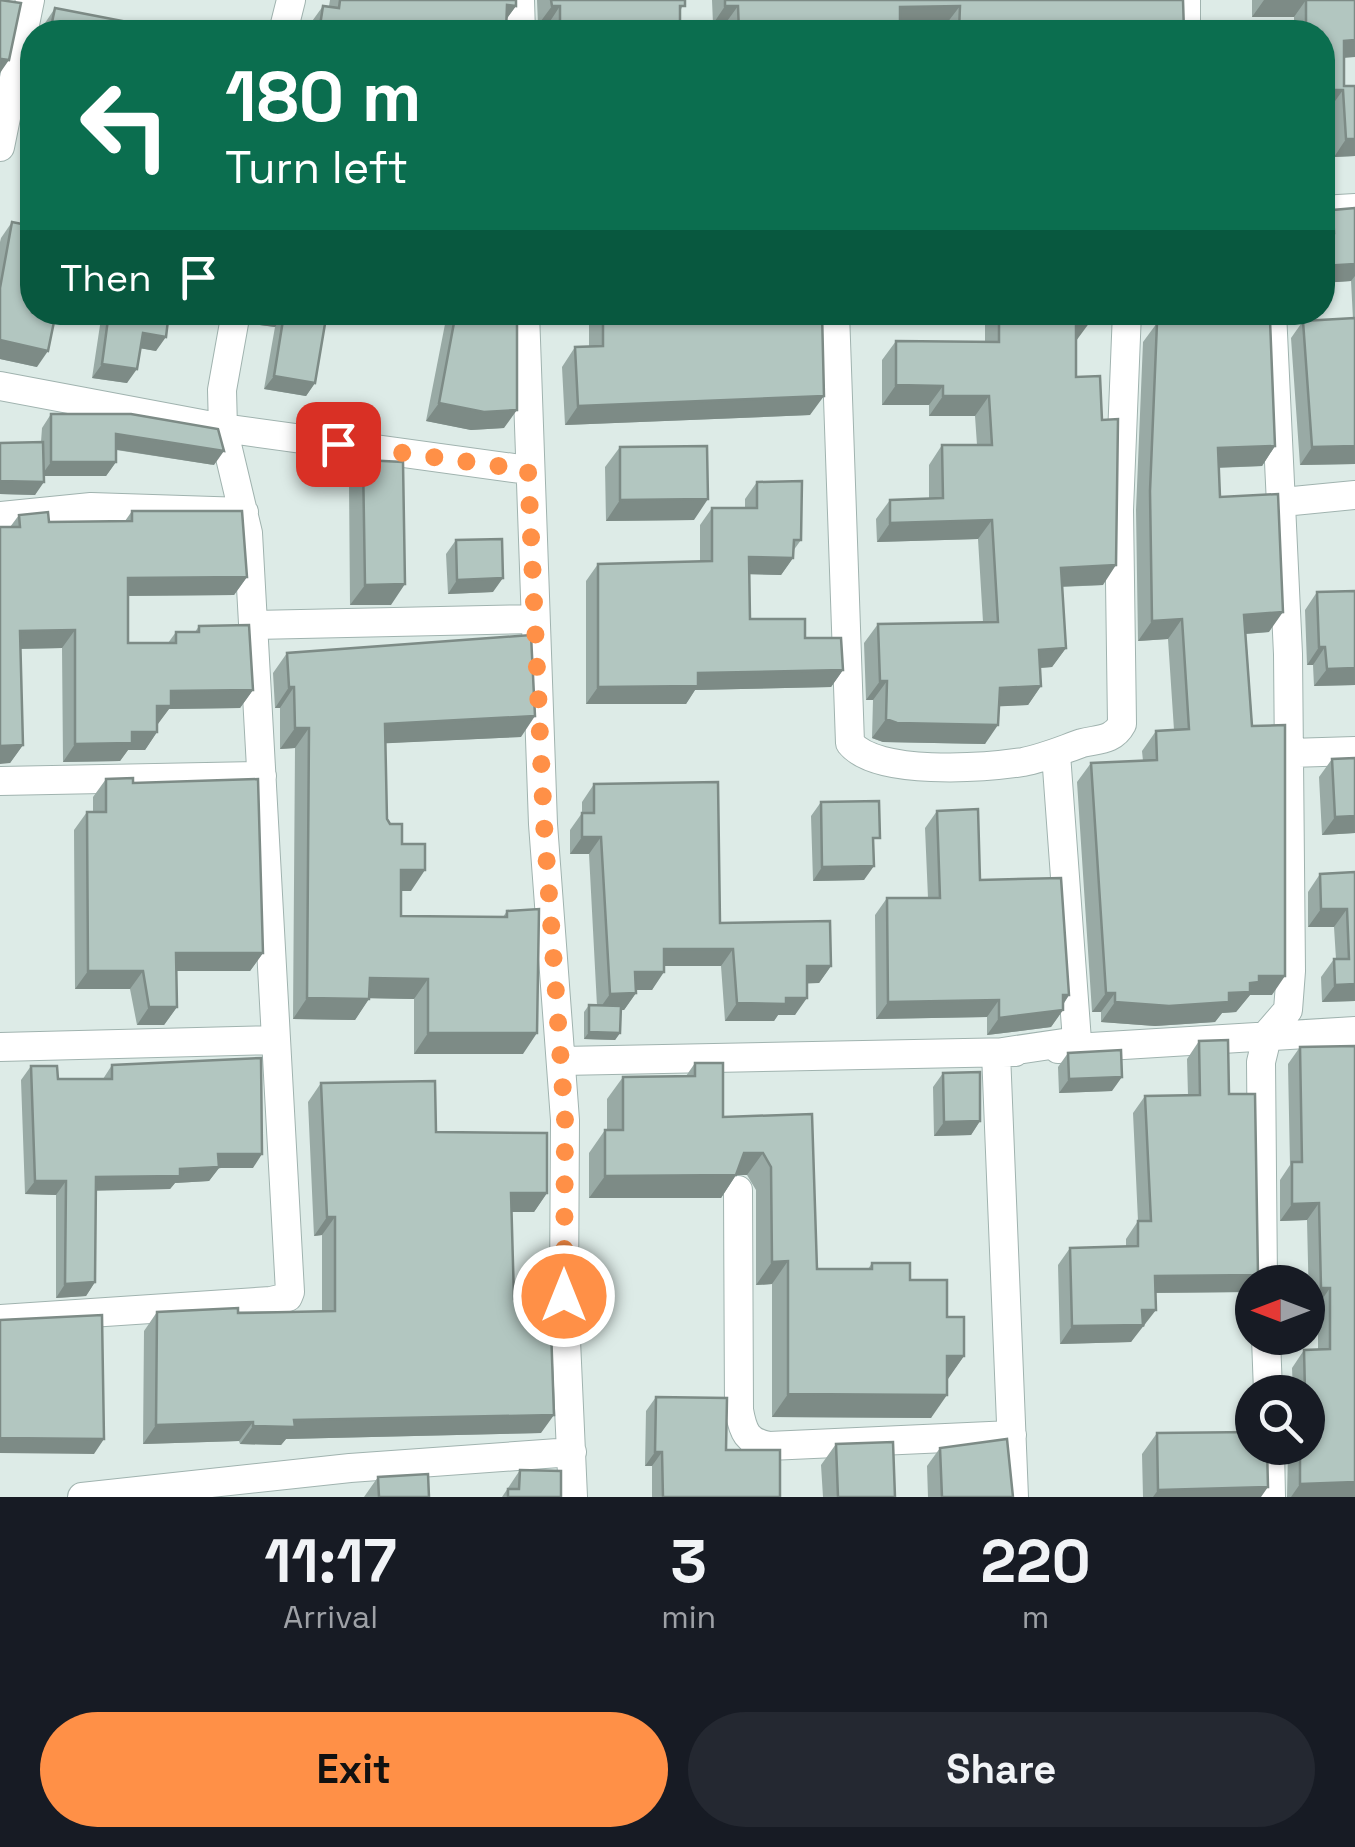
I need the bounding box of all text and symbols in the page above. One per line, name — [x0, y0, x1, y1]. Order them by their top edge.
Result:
text: 180 m — [225, 52, 422, 141]
icon: left — [60, 60, 190, 190]
text: Turn left — [225, 139, 408, 196]
icon: arrive — [171, 250, 226, 305]
text: Then — [60, 254, 151, 302]
pin — [296, 402, 381, 487]
icon: arrive — [311, 417, 366, 472]
position arrow — [512, 1244, 616, 1348]
north arrow — [1235, 1265, 1325, 1355]
map controls — [1235, 1265, 1325, 1465]
button: search — [1235, 1375, 1325, 1465]
text: 11:17 — [264, 1523, 397, 1600]
text: 3 — [670, 1523, 707, 1600]
text: 220 — [980, 1523, 1091, 1600]
text: Arrival — [283, 1597, 378, 1637]
text: min — [661, 1597, 716, 1637]
text: m — [1022, 1597, 1049, 1637]
button: Exit — [40, 1712, 668, 1827]
button: Share — [688, 1712, 1315, 1827]

